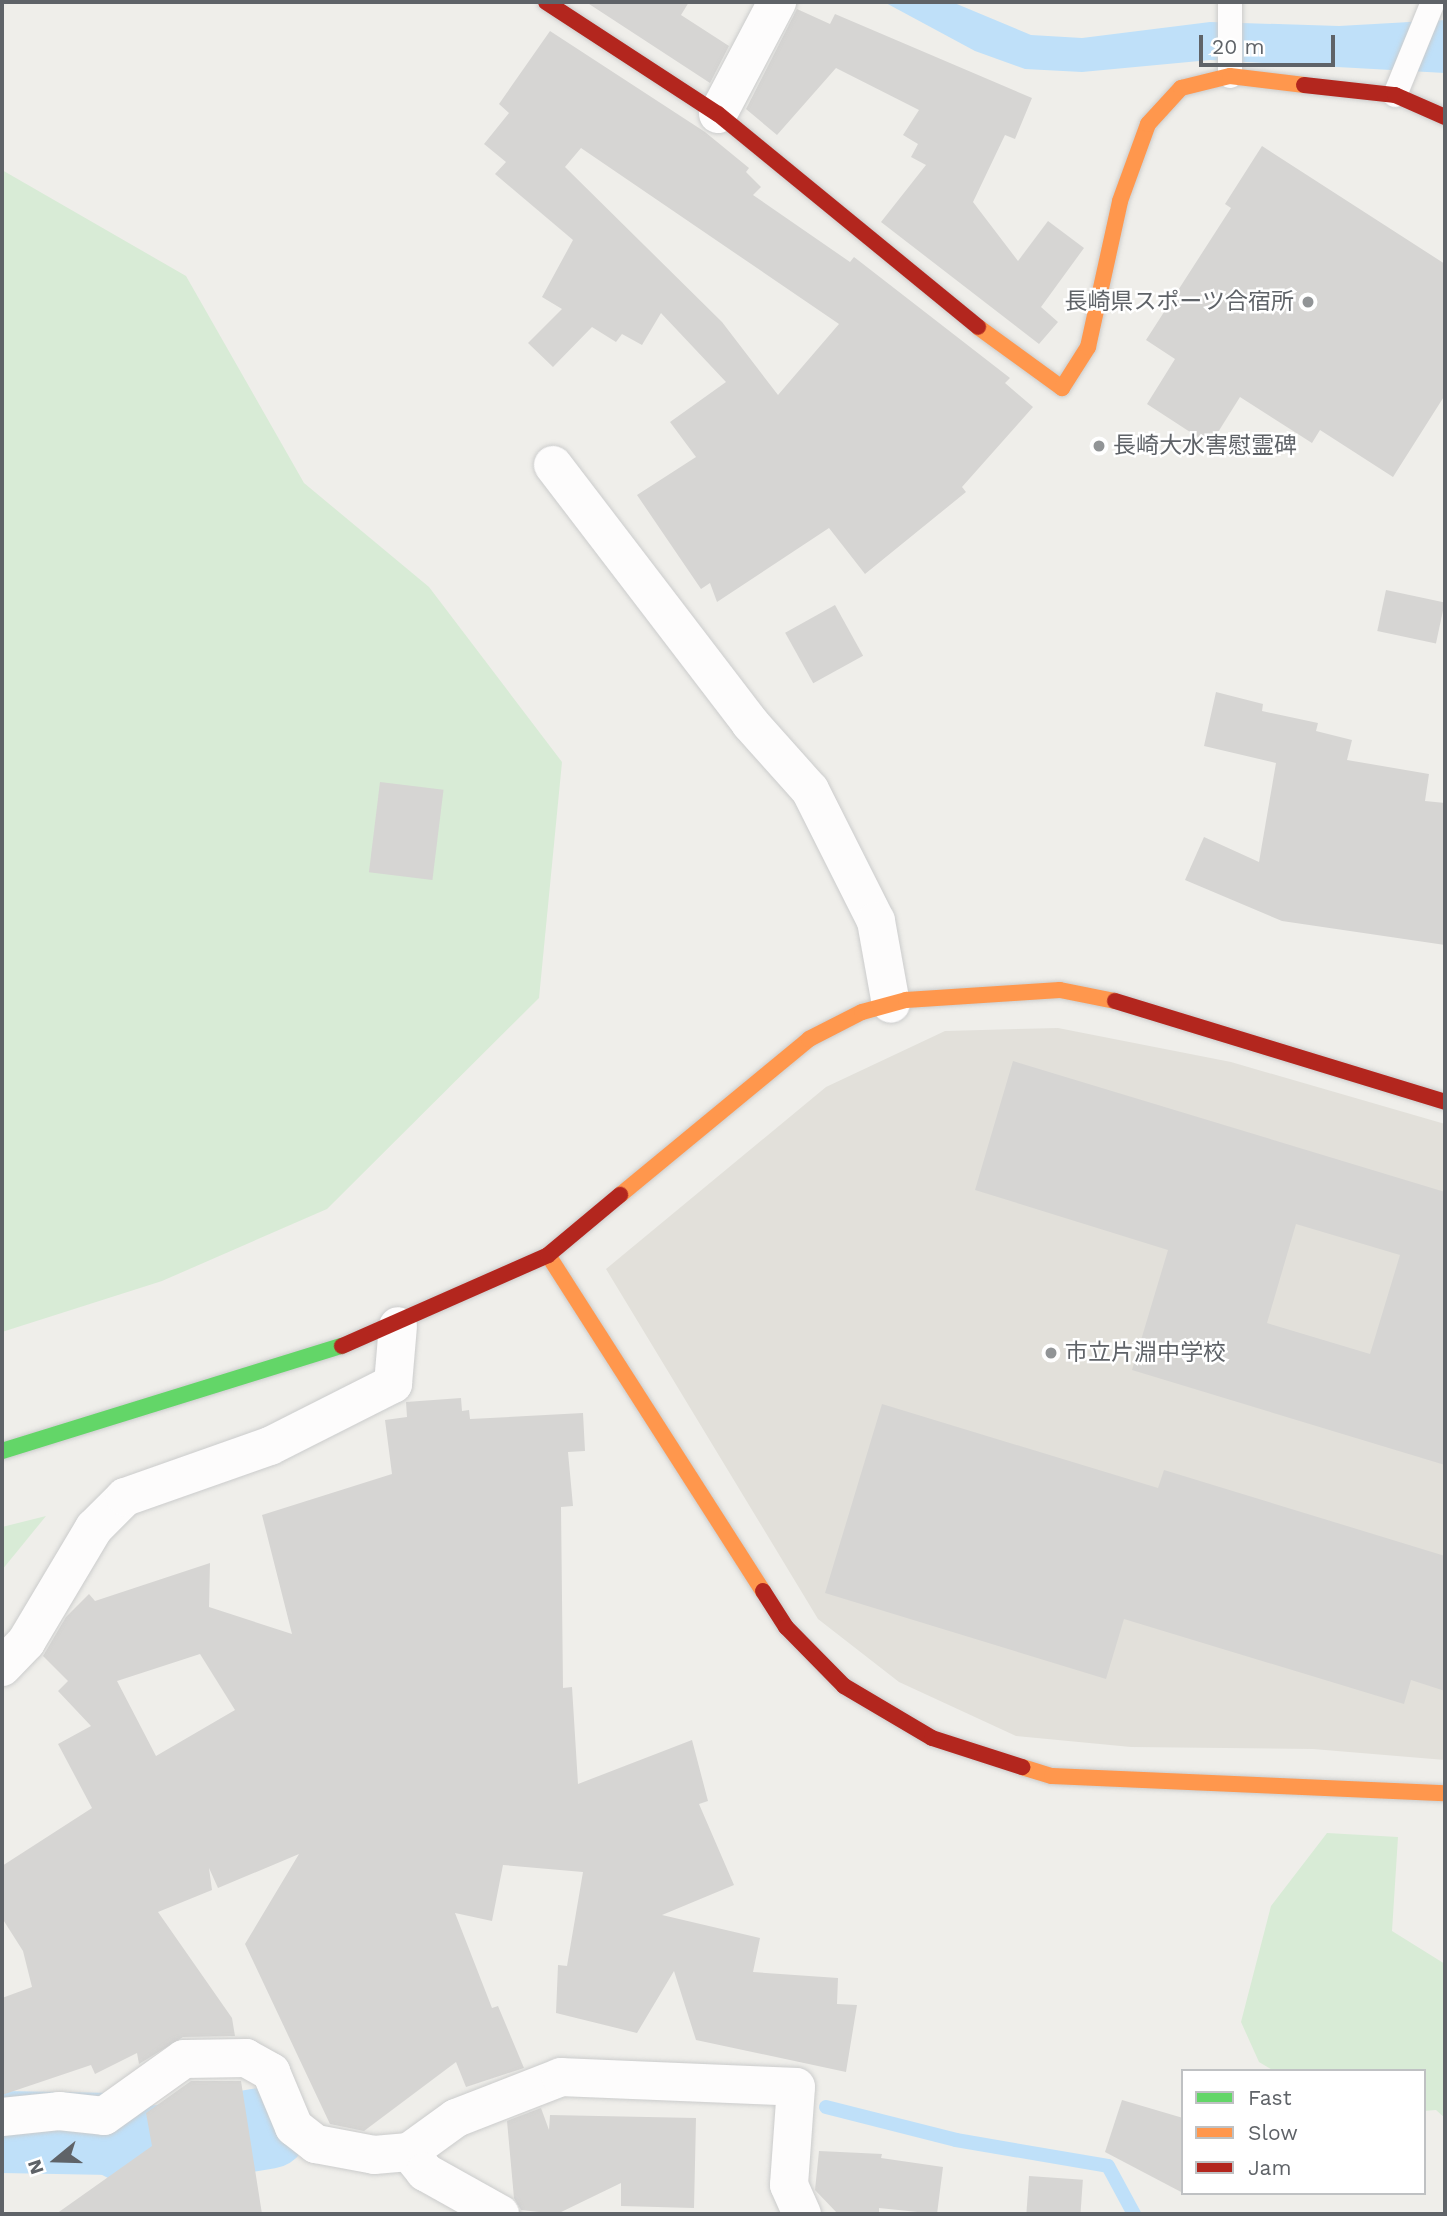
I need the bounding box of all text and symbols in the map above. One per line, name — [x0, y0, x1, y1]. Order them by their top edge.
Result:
scale bar — [1202, 21, 1338, 65]
text: 20 m — [1212, 34, 1264, 59]
place label: 長崎県スポーツ合宿所 — [1064, 288, 1294, 316]
marker: 長崎県スポーツ合宿所 — [1300, 294, 1316, 310]
place label: 長崎大水害慰霊碑 — [1113, 432, 1297, 460]
marker: 長崎大水害慰霊碑 — [1091, 438, 1107, 454]
place label: 市立片淵中学校 — [1065, 1339, 1226, 1367]
marker: 市立片淵中学校 — [1043, 1345, 1059, 1361]
legend — [1181, 2069, 1426, 2195]
text: Fast — [1248, 2085, 1292, 2110]
text: Slow — [1248, 2120, 1298, 2145]
north arrow — [21, 2125, 91, 2195]
text: Jam — [1248, 2155, 1291, 2180]
text: N — [23, 2157, 49, 2177]

